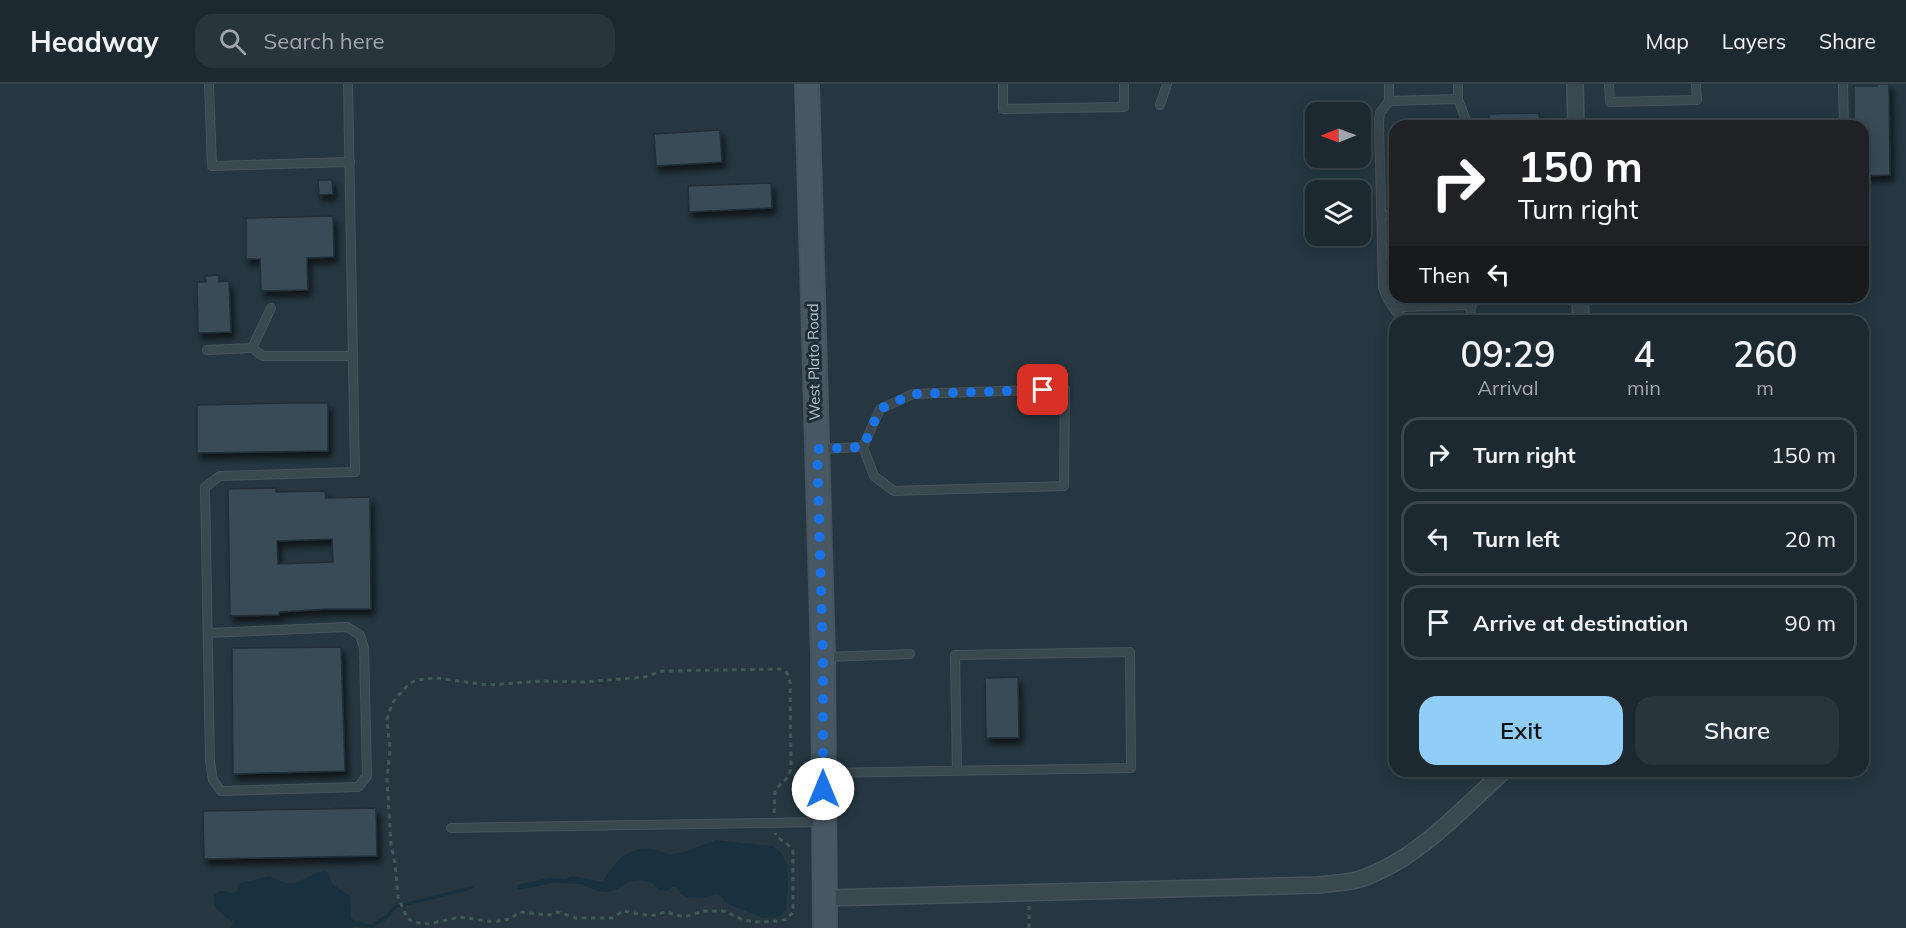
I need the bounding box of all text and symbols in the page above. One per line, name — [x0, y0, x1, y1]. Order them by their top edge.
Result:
search box — [195, 14, 615, 68]
text: Headway — [30, 24, 159, 59]
icon: search — [216, 25, 249, 58]
text: Search here — [264, 27, 385, 55]
text: Map — [1646, 28, 1689, 54]
text: Layers — [1722, 28, 1786, 54]
text: Share — [1819, 28, 1876, 54]
north arrow — [1305, 102, 1371, 168]
map controls — [1305, 102, 1371, 246]
text: 150 m — [1518, 140, 1643, 193]
icon: right — [1419, 144, 1497, 222]
button: layers — [1305, 180, 1371, 246]
text: Turn right — [1518, 192, 1638, 226]
icon: left — [1482, 258, 1515, 291]
text: Then — [1419, 261, 1470, 289]
street label: West Plato Road — [803, 303, 824, 421]
text: 09:29 — [1461, 331, 1555, 376]
text: 4 — [1633, 331, 1655, 376]
text: 260 — [1733, 331, 1797, 376]
pin — [1017, 364, 1068, 415]
icon: arrive — [1026, 373, 1059, 406]
text: Arrival — [1477, 375, 1539, 400]
text: min — [1627, 375, 1661, 400]
text: m — [1756, 375, 1774, 400]
icon: right — [1422, 438, 1455, 471]
text: Turn right — [1473, 441, 1576, 469]
text: 150 m — [1771, 441, 1836, 469]
icon: left — [1422, 522, 1455, 555]
text: Turn left — [1473, 525, 1560, 553]
text: 20 m — [1785, 525, 1836, 553]
icon: arrive — [1422, 606, 1455, 639]
text: Arrive at destination — [1473, 609, 1688, 637]
text: 90 m — [1785, 609, 1836, 637]
button: Exit — [1419, 696, 1623, 765]
button: Share — [1635, 696, 1839, 765]
position arrow — [791, 757, 855, 821]

